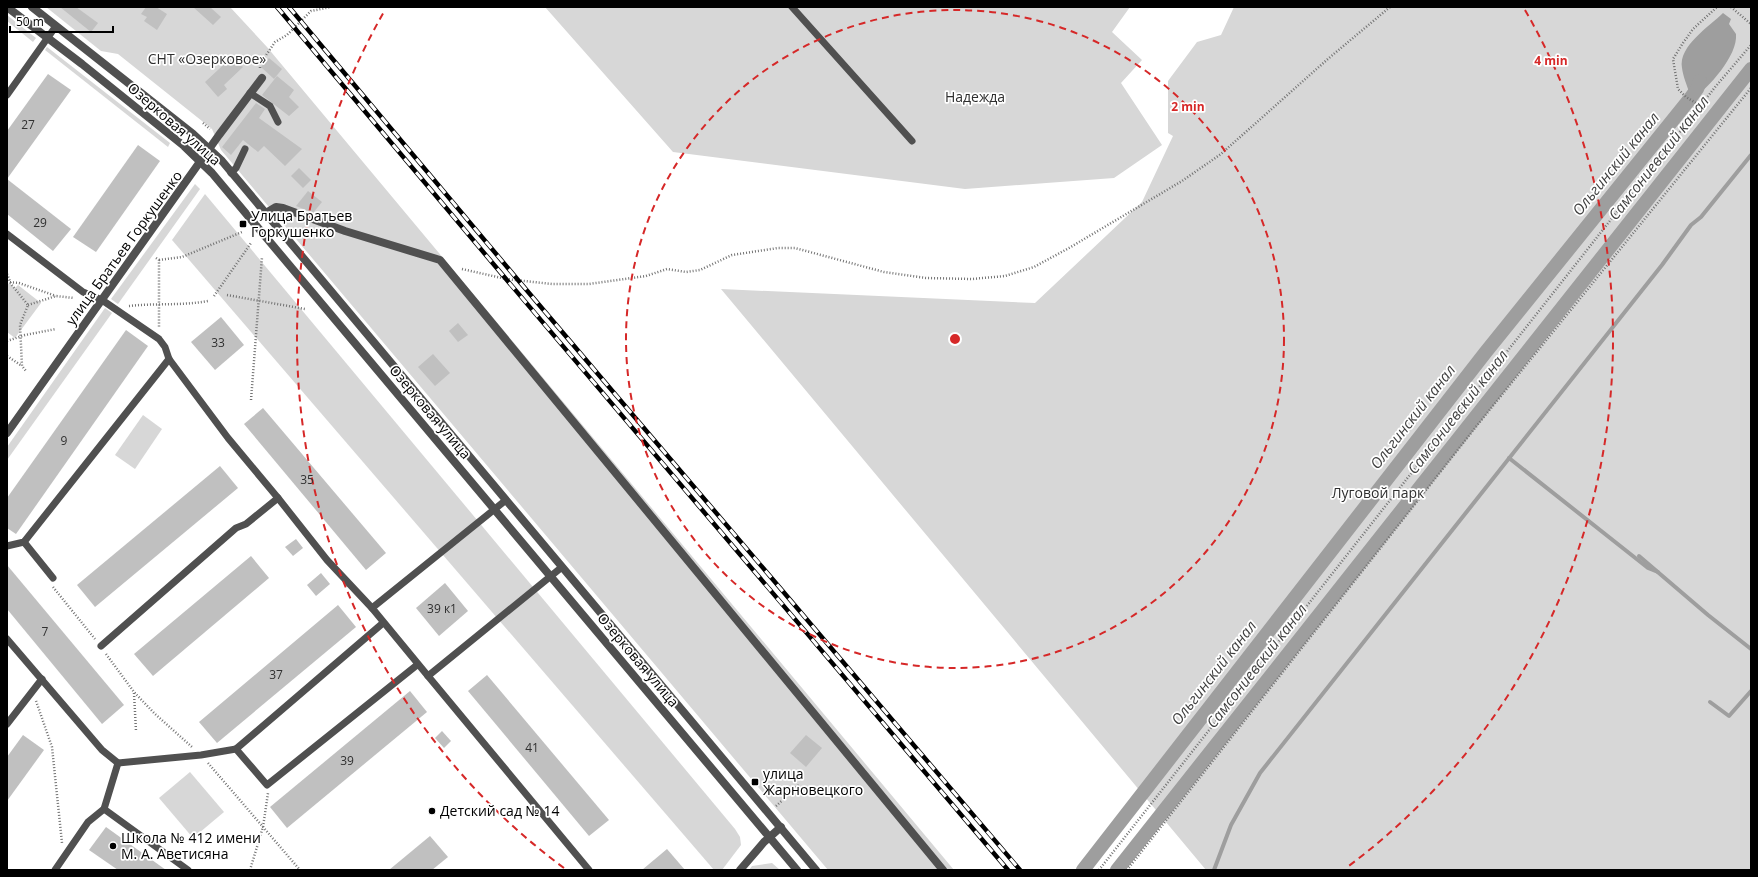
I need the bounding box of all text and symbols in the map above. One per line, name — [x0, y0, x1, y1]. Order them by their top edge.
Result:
scale bar — [10, 8, 113, 34]
text: 50 m — [16, 13, 44, 30]
park label: СНТ «Озерковое» — [148, 49, 266, 68]
text: 4 min — [1534, 52, 1568, 69]
street label: Озерковая улица — [124, 78, 225, 169]
park label: Надежда — [945, 87, 1005, 106]
water label: Самсониевский канал — [1603, 91, 1713, 224]
text: 2 min — [1171, 98, 1205, 115]
water label: Ольгинский канал — [1567, 108, 1663, 219]
house number: 27 — [21, 116, 35, 133]
street label: улица Братьев Горкушенко — [61, 167, 186, 329]
place label: Улица Братьев Горкушенко — [251, 206, 352, 241]
house number: 29 — [33, 214, 47, 231]
marker: Улица Братьев Горкушенко — [238, 219, 248, 229]
centre of rings — [948, 332, 962, 346]
house number: 33 — [211, 334, 225, 351]
water label: Самсониевский канал — [1402, 345, 1512, 478]
water label: Ольгинский канал — [1365, 360, 1459, 473]
street label: Озерковая улица — [385, 361, 475, 463]
house number: 9 — [61, 432, 68, 449]
house number: 35 — [300, 471, 314, 488]
park label: Луговой парк — [1332, 483, 1425, 502]
water label: Самсониевский канал — [1201, 599, 1311, 732]
house number: 39 к1 — [427, 600, 457, 617]
street label: Озерковая улица — [593, 609, 683, 711]
water label: Ольгинский канал — [1166, 616, 1260, 729]
house number: 7 — [42, 623, 49, 640]
house number: 37 — [269, 666, 283, 683]
house number: 41 — [525, 739, 539, 756]
house number: 39 — [340, 752, 354, 769]
place label: улица Жарновецкого — [763, 764, 863, 799]
marker: улица Жарновецкого — [750, 777, 760, 787]
place label: Детский сад № 14 — [440, 801, 559, 820]
marker: Детский сад № 14 — [427, 806, 437, 816]
place label: Школа № 412 имени М. А. Аветисяна — [121, 828, 261, 863]
marker: Школа № 412 имени М. А. Аветисяна — [108, 841, 118, 851]

